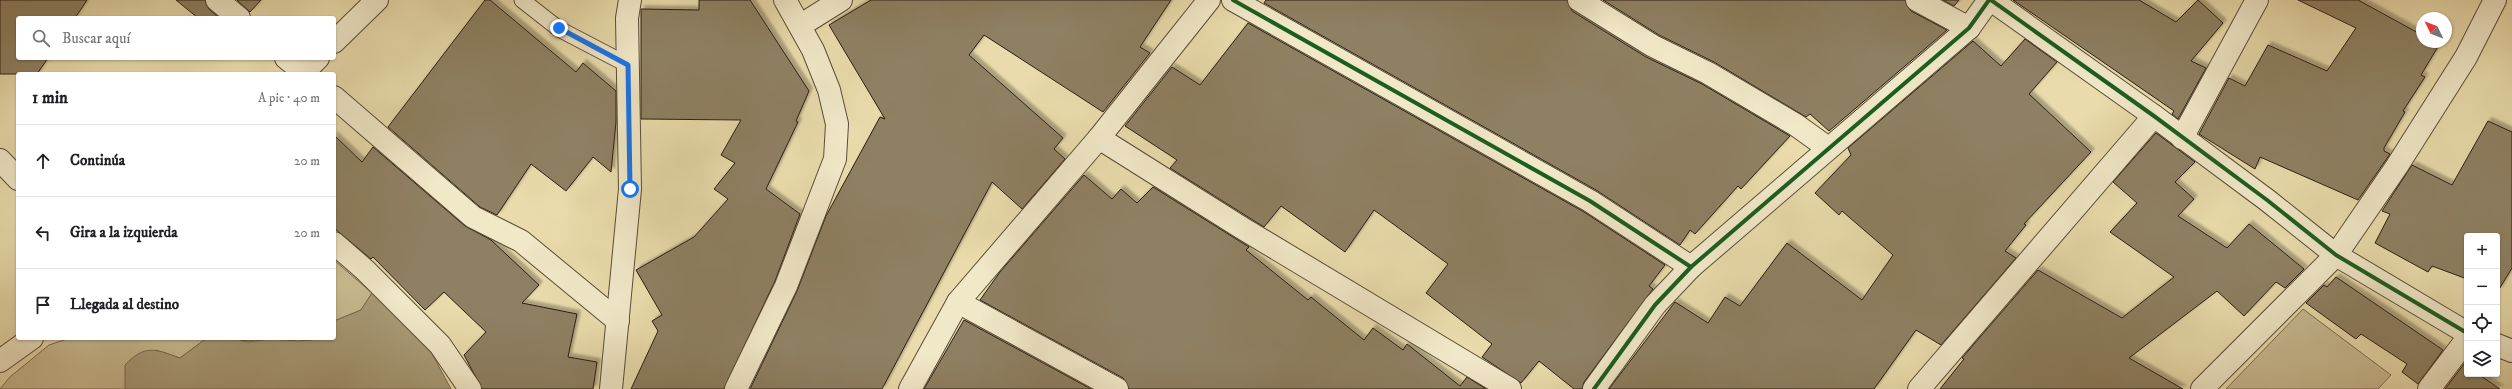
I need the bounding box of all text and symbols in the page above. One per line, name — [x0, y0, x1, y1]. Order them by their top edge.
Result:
north arrow — [2416, 12, 2452, 48]
search box — [16, 16, 336, 60]
route end — [550, 19, 568, 37]
icon: search — [30, 27, 52, 49]
text: Buscar aquí — [62, 29, 130, 48]
text: 1 min — [32, 87, 68, 109]
text: A pie · 40 m — [258, 90, 320, 106]
icon: ahead — [32, 150, 54, 172]
text: Continúa — [70, 151, 125, 170]
text: 20 m — [294, 153, 320, 169]
route start — [621, 180, 639, 198]
icon: left — [32, 222, 54, 244]
text: Gira a la izquierda — [70, 223, 178, 242]
text: 20 m — [294, 225, 320, 241]
map controls — [2464, 233, 2500, 377]
button: + — [2464, 233, 2500, 269]
button: − — [2464, 269, 2500, 305]
icon: arrive — [32, 294, 54, 316]
text: Llegada al destino — [70, 295, 179, 314]
button: locate — [2464, 305, 2500, 341]
button: layers — [2464, 341, 2500, 377]

